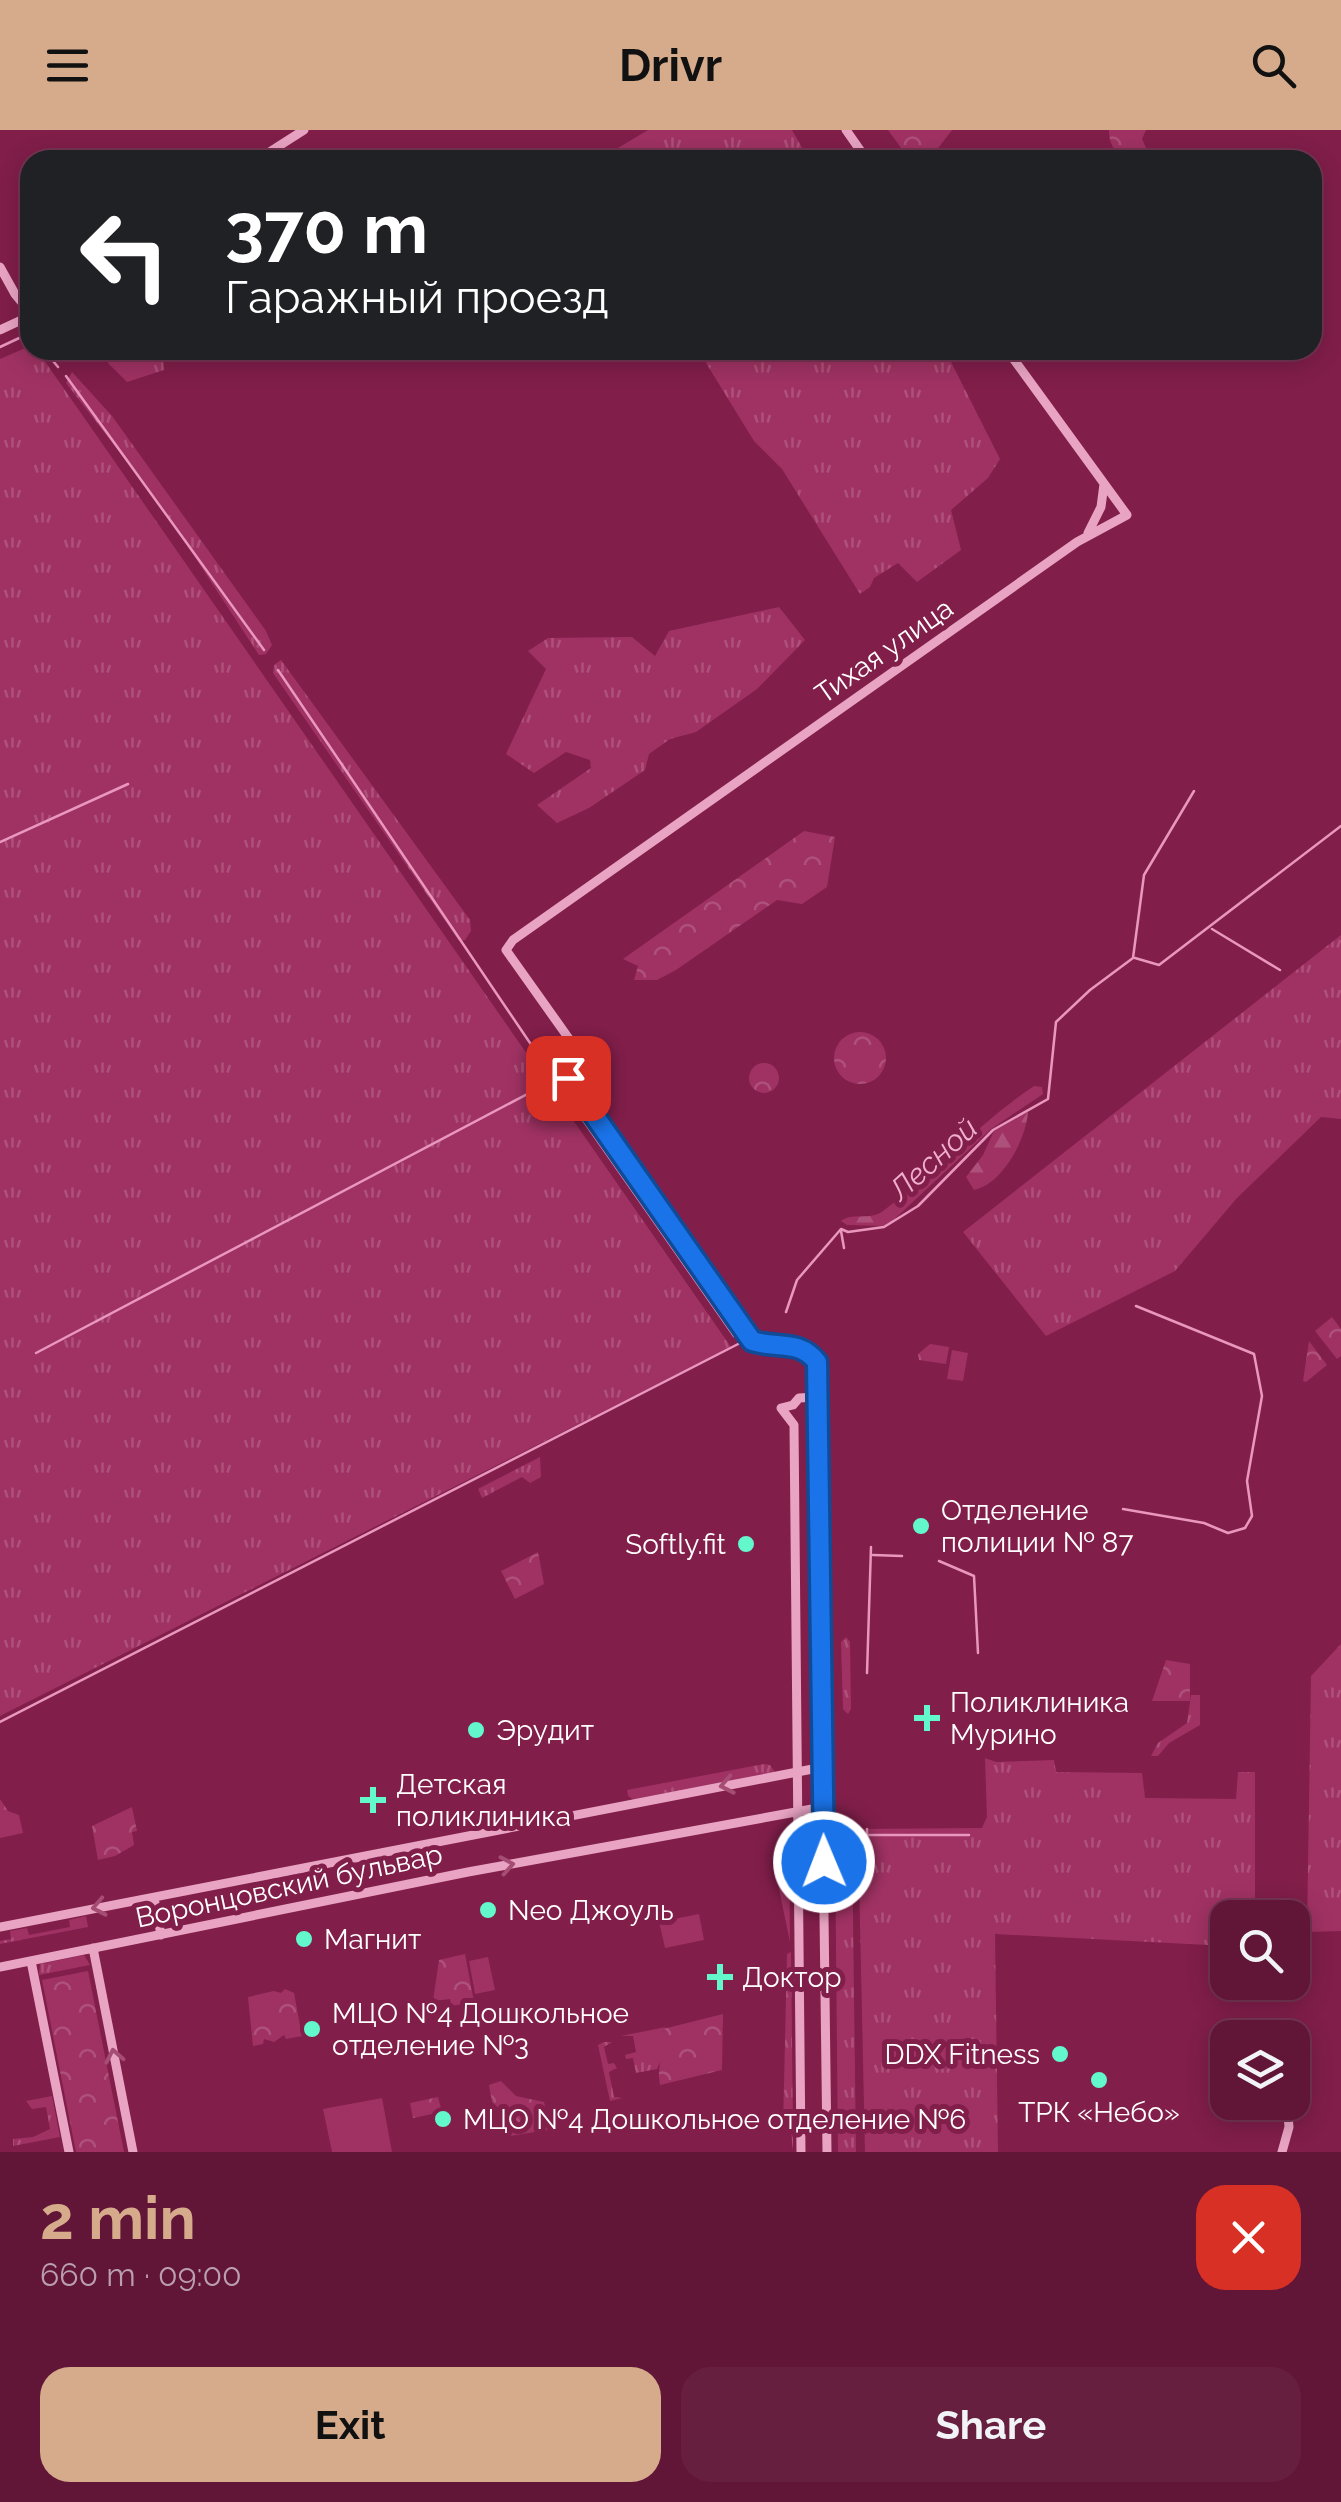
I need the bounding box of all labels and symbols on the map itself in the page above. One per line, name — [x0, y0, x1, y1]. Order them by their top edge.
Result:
street label: Тихая улица — [809, 591, 959, 711]
pin — [526, 1036, 611, 1121]
water label: Лесной — [881, 1110, 984, 1208]
place label: Отделение полиции № 87 — [941, 1494, 1133, 1559]
marker: Отделение полиции № 87 — [910, 1515, 932, 1537]
place label: Softly.fit — [625, 1528, 727, 1561]
marker: Softly.fit — [735, 1533, 757, 1555]
place label: Поликлиника Мурино — [950, 1686, 1129, 1751]
marker: Поликлиника Мурино — [914, 1705, 940, 1731]
place label: Эрудит — [496, 1714, 594, 1747]
marker: Эрудит — [465, 1719, 487, 1741]
place label: Детская поликлиника — [396, 1768, 571, 1833]
one-way arrow — [719, 1774, 736, 1795]
marker: Детская поликлиника — [360, 1787, 386, 1813]
position arrow — [772, 1810, 876, 1914]
street label: Воронцовский бульвар — [133, 1837, 445, 1935]
one-way arrow — [499, 1855, 516, 1876]
place label: Neo Джоуль — [508, 1894, 674, 1927]
one-way arrow — [90, 1896, 107, 1917]
marker: Neo Джоуль — [477, 1899, 499, 1921]
place label: Магнит — [324, 1923, 421, 1956]
marker: Магнит — [293, 1928, 315, 1950]
place label: Доктор — [742, 1961, 842, 1994]
marker: Доктор — [707, 1964, 733, 1990]
place label: МЦО №4 Дошкольное отделение №3 — [332, 1997, 629, 2062]
marker: МЦО №4 Дошкольное отделение №3 — [301, 2018, 323, 2040]
place label: DDX Fitness — [885, 2038, 1040, 2071]
marker: DDX Fitness — [1049, 2043, 1071, 2065]
one-way arrow — [104, 2048, 125, 2064]
marker: ТРК «Небо» — [1088, 2069, 1110, 2091]
place label: ТРК «Небо» — [1018, 2096, 1180, 2129]
place label: МЦО №4 Дошкольное отделение №6 — [463, 2103, 966, 2136]
marker: МЦО №4 Дошкольное отделение №6 — [432, 2108, 454, 2130]

